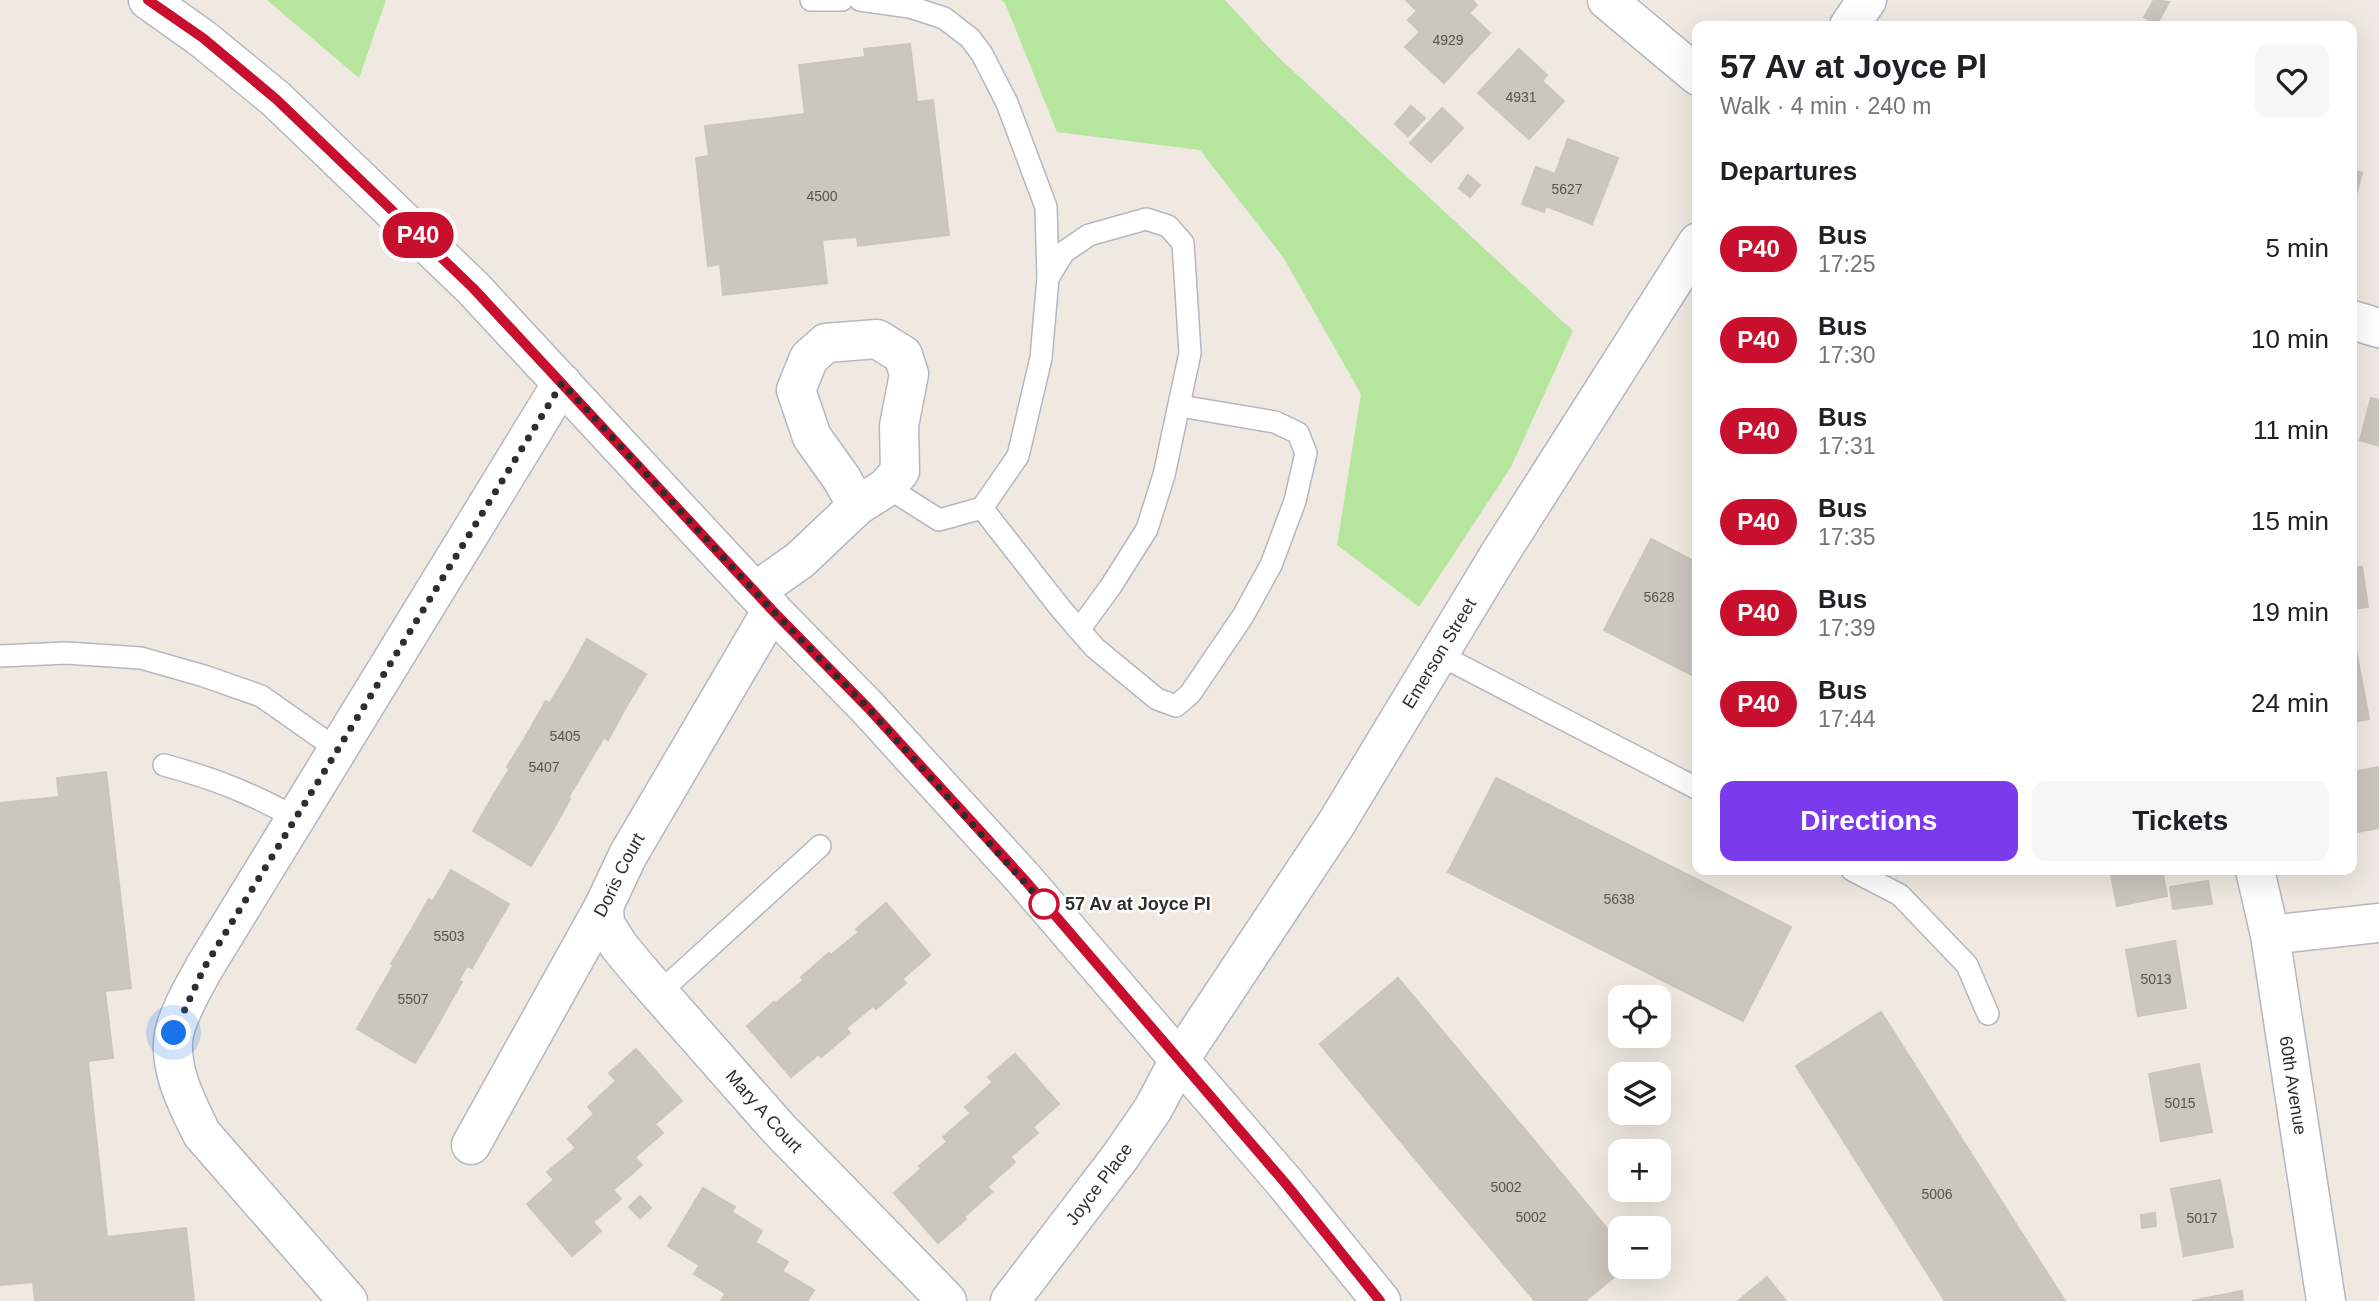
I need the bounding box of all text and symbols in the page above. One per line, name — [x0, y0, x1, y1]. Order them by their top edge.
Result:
house number: 4929 — [1432, 32, 1464, 48]
button: heart — [2255, 44, 2329, 118]
text: 57 Av at Joyce Pl — [1720, 48, 1987, 85]
house number: 4931 — [1505, 89, 1537, 105]
text: Walk · 4 min · 240 m — [1720, 93, 1931, 119]
text: Departures — [1720, 156, 1857, 186]
house number: 5627 — [1551, 181, 1583, 197]
house number: 4500 — [806, 188, 838, 204]
line badge: P40 — [378, 212, 458, 258]
text: Bus — [1818, 220, 1867, 250]
text: P40 — [397, 221, 439, 248]
text: 5 min — [2265, 233, 2329, 263]
text: P40 — [1737, 235, 1780, 262]
text: 17:25 — [1818, 251, 1876, 277]
text: Bus — [1818, 311, 1867, 341]
text: 10 min — [2251, 324, 2329, 354]
text: P40 — [1737, 326, 1780, 353]
text: 17:30 — [1818, 342, 1876, 368]
text: Bus — [1818, 402, 1867, 432]
text: 11 min — [2253, 415, 2329, 445]
text: P40 — [1737, 417, 1780, 444]
text: 17:31 — [1818, 433, 1876, 459]
text: Bus — [1818, 493, 1867, 523]
text: 15 min — [2251, 506, 2329, 536]
text: P40 — [1737, 508, 1780, 535]
text: 17:35 — [1818, 524, 1876, 550]
text: Bus — [1818, 584, 1867, 614]
house number: 5628 — [1643, 589, 1675, 605]
street label: Emerson Street — [1398, 595, 1480, 712]
text: 19 min — [2251, 597, 2329, 627]
text: P40 — [1737, 599, 1780, 626]
text: 17:39 — [1818, 615, 1876, 641]
text: Bus — [1818, 675, 1867, 705]
text: 24 min — [2251, 688, 2329, 718]
text: P40 — [1737, 690, 1780, 717]
text: 17:44 — [1818, 706, 1876, 732]
house number: 5405 — [549, 728, 581, 744]
house number: 5407 — [528, 759, 560, 775]
button: Directions — [1720, 781, 2018, 861]
button: Tickets — [2032, 781, 2329, 861]
street label: Doris Court — [590, 830, 649, 921]
marker: 57 Av at Joyce Pl — [1029, 889, 1059, 919]
house number: 5638 — [1603, 891, 1635, 907]
place label: 57 Av at Joyce Pl — [1065, 894, 1211, 914]
house number: 5503 — [433, 928, 465, 944]
house number: 5013 — [2140, 971, 2172, 987]
map controls — [1608, 985, 1671, 1279]
button: locate — [1608, 985, 1671, 1048]
house number: 5507 — [397, 991, 429, 1007]
your location — [156, 1015, 191, 1050]
street label: 60th Avenue — [2276, 1035, 2310, 1136]
button: layers — [1608, 1062, 1671, 1125]
street label: Mary A Court — [722, 1066, 806, 1157]
house number: 5015 — [2164, 1095, 2196, 1111]
button: + — [1608, 1139, 1671, 1202]
street label: Joyce Place — [1062, 1140, 1136, 1229]
house number: 5002 — [1490, 1179, 1522, 1195]
house number: 5006 — [1921, 1186, 1953, 1202]
house number: 5002 — [1515, 1209, 1547, 1225]
house number: 5017 — [2186, 1210, 2218, 1226]
button: − — [1608, 1216, 1671, 1279]

